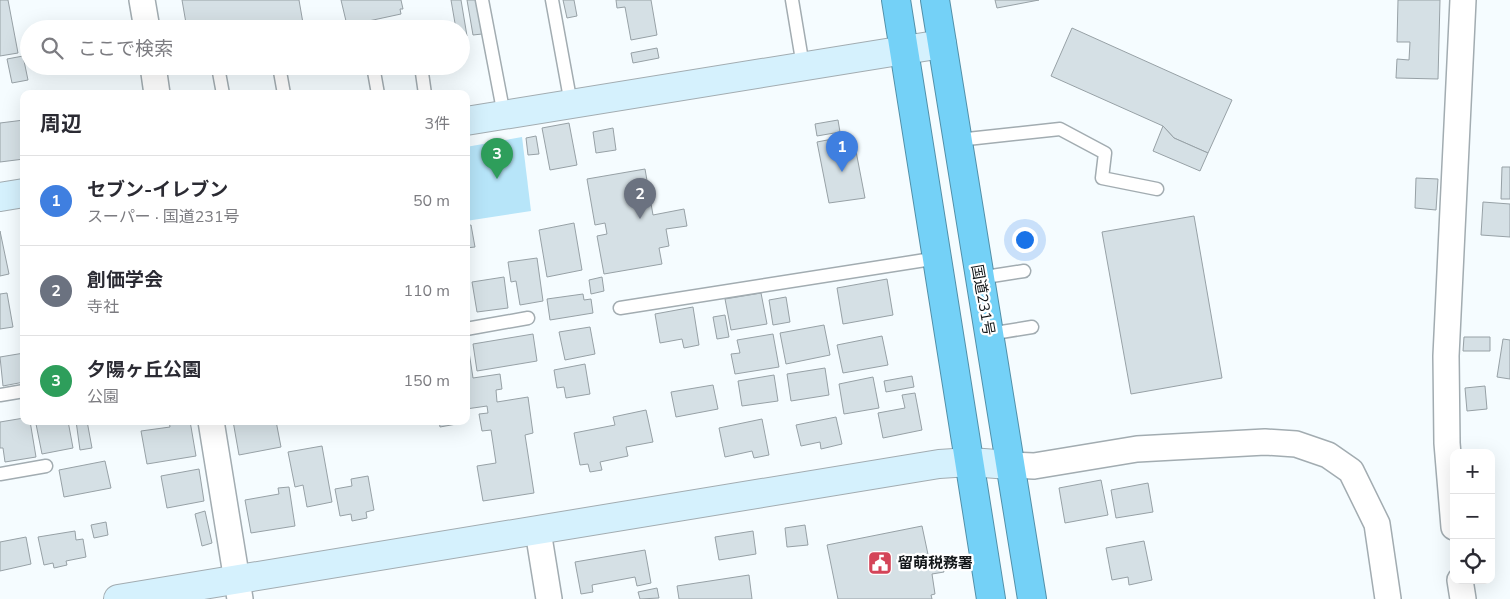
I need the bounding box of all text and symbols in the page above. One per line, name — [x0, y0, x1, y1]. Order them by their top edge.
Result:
search box — [20, 20, 470, 75]
icon: search — [38, 34, 66, 62]
text: ここで検索 — [78, 36, 173, 62]
text: 周辺 — [40, 110, 82, 138]
text: 3件 — [424, 113, 450, 135]
pin: 1 — [826, 131, 858, 172]
pin: 3 — [481, 138, 513, 179]
text: セブン-イレブン — [87, 177, 228, 203]
pin: 2 — [624, 178, 656, 219]
text: 1 — [51, 190, 61, 212]
text: 50 m — [413, 190, 450, 212]
text: スーパー · 国道231号 — [87, 206, 240, 228]
your location — [1012, 227, 1038, 253]
street label: 国道231号 — [967, 263, 999, 337]
text: 創価学会 — [87, 267, 163, 293]
text: 2 — [51, 280, 61, 302]
text: 110 m — [403, 280, 450, 302]
text: 寺社 — [87, 296, 119, 318]
text: 夕陽ヶ丘公園 — [87, 357, 201, 383]
text: 3 — [51, 370, 61, 392]
text: 150 m — [403, 370, 450, 392]
text: 公園 — [87, 386, 119, 408]
map controls — [1450, 449, 1495, 584]
button: + — [1450, 449, 1495, 494]
button: − — [1450, 494, 1495, 539]
button: locate — [1450, 539, 1495, 584]
public building icon: 留萌税務署 — [867, 550, 893, 576]
place label: 留萌税務署 — [898, 553, 973, 573]

